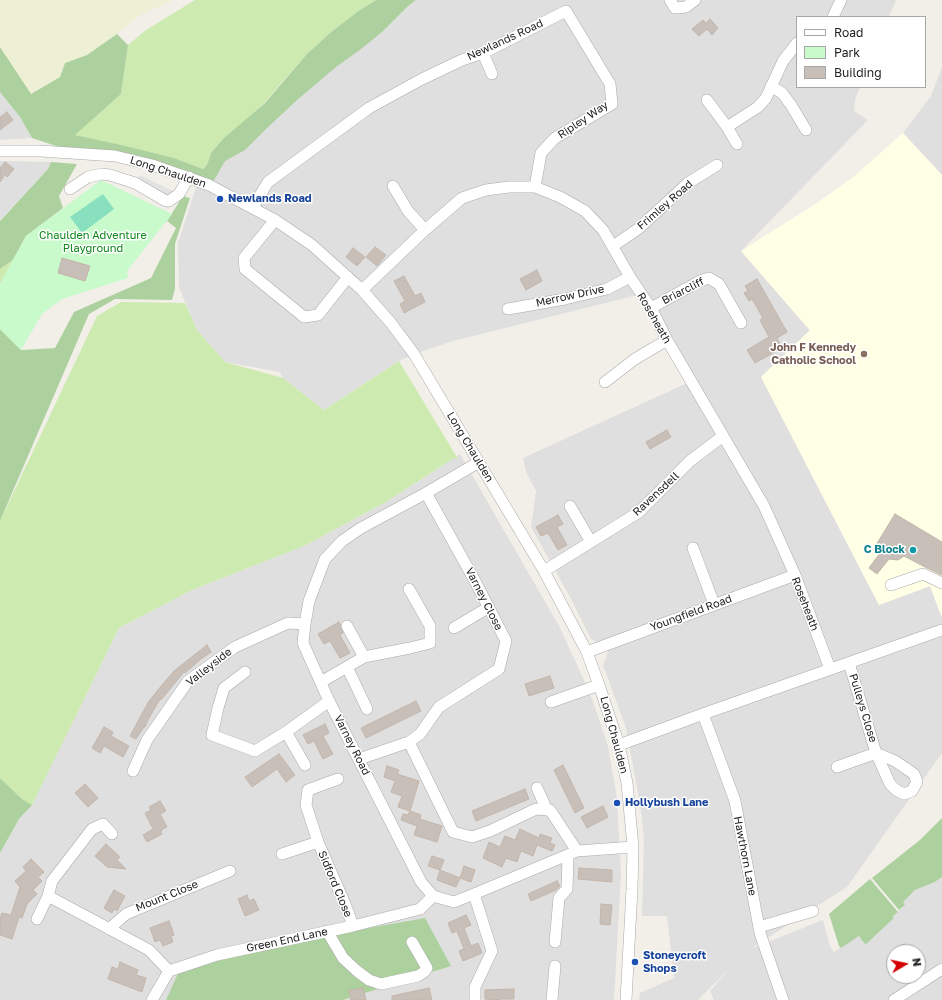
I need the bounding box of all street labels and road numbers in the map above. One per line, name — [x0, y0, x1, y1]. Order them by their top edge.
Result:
street label: Newlands Road — [465, 17, 545, 63]
street label: Ripley Way — [555, 98, 611, 142]
street label: Long Chaulden — [128, 153, 208, 191]
street label: Frimley Road — [635, 177, 695, 233]
street label: Briarcliff — [660, 275, 706, 307]
street label: Merrow Drive — [535, 282, 605, 310]
street label: Roseheath — [634, 290, 674, 346]
street label: Long Chaulden — [444, 410, 496, 484]
street label: Ravensdell — [630, 469, 682, 519]
street label: Varney Close — [463, 565, 505, 633]
street label: Roseheath — [789, 575, 821, 633]
street label: Youngfield Road — [648, 592, 734, 634]
street label: Valleyside — [184, 645, 234, 689]
street label: Pulleys Close — [846, 672, 880, 744]
street label: Long Chaulden — [597, 695, 631, 775]
street label: Varney Road — [331, 713, 373, 777]
street label: Hawthorn Lane — [731, 815, 759, 897]
street label: Sidford Close — [315, 849, 355, 919]
street label: Mount Close — [134, 877, 200, 915]
street label: Green End Lane — [245, 925, 329, 955]

